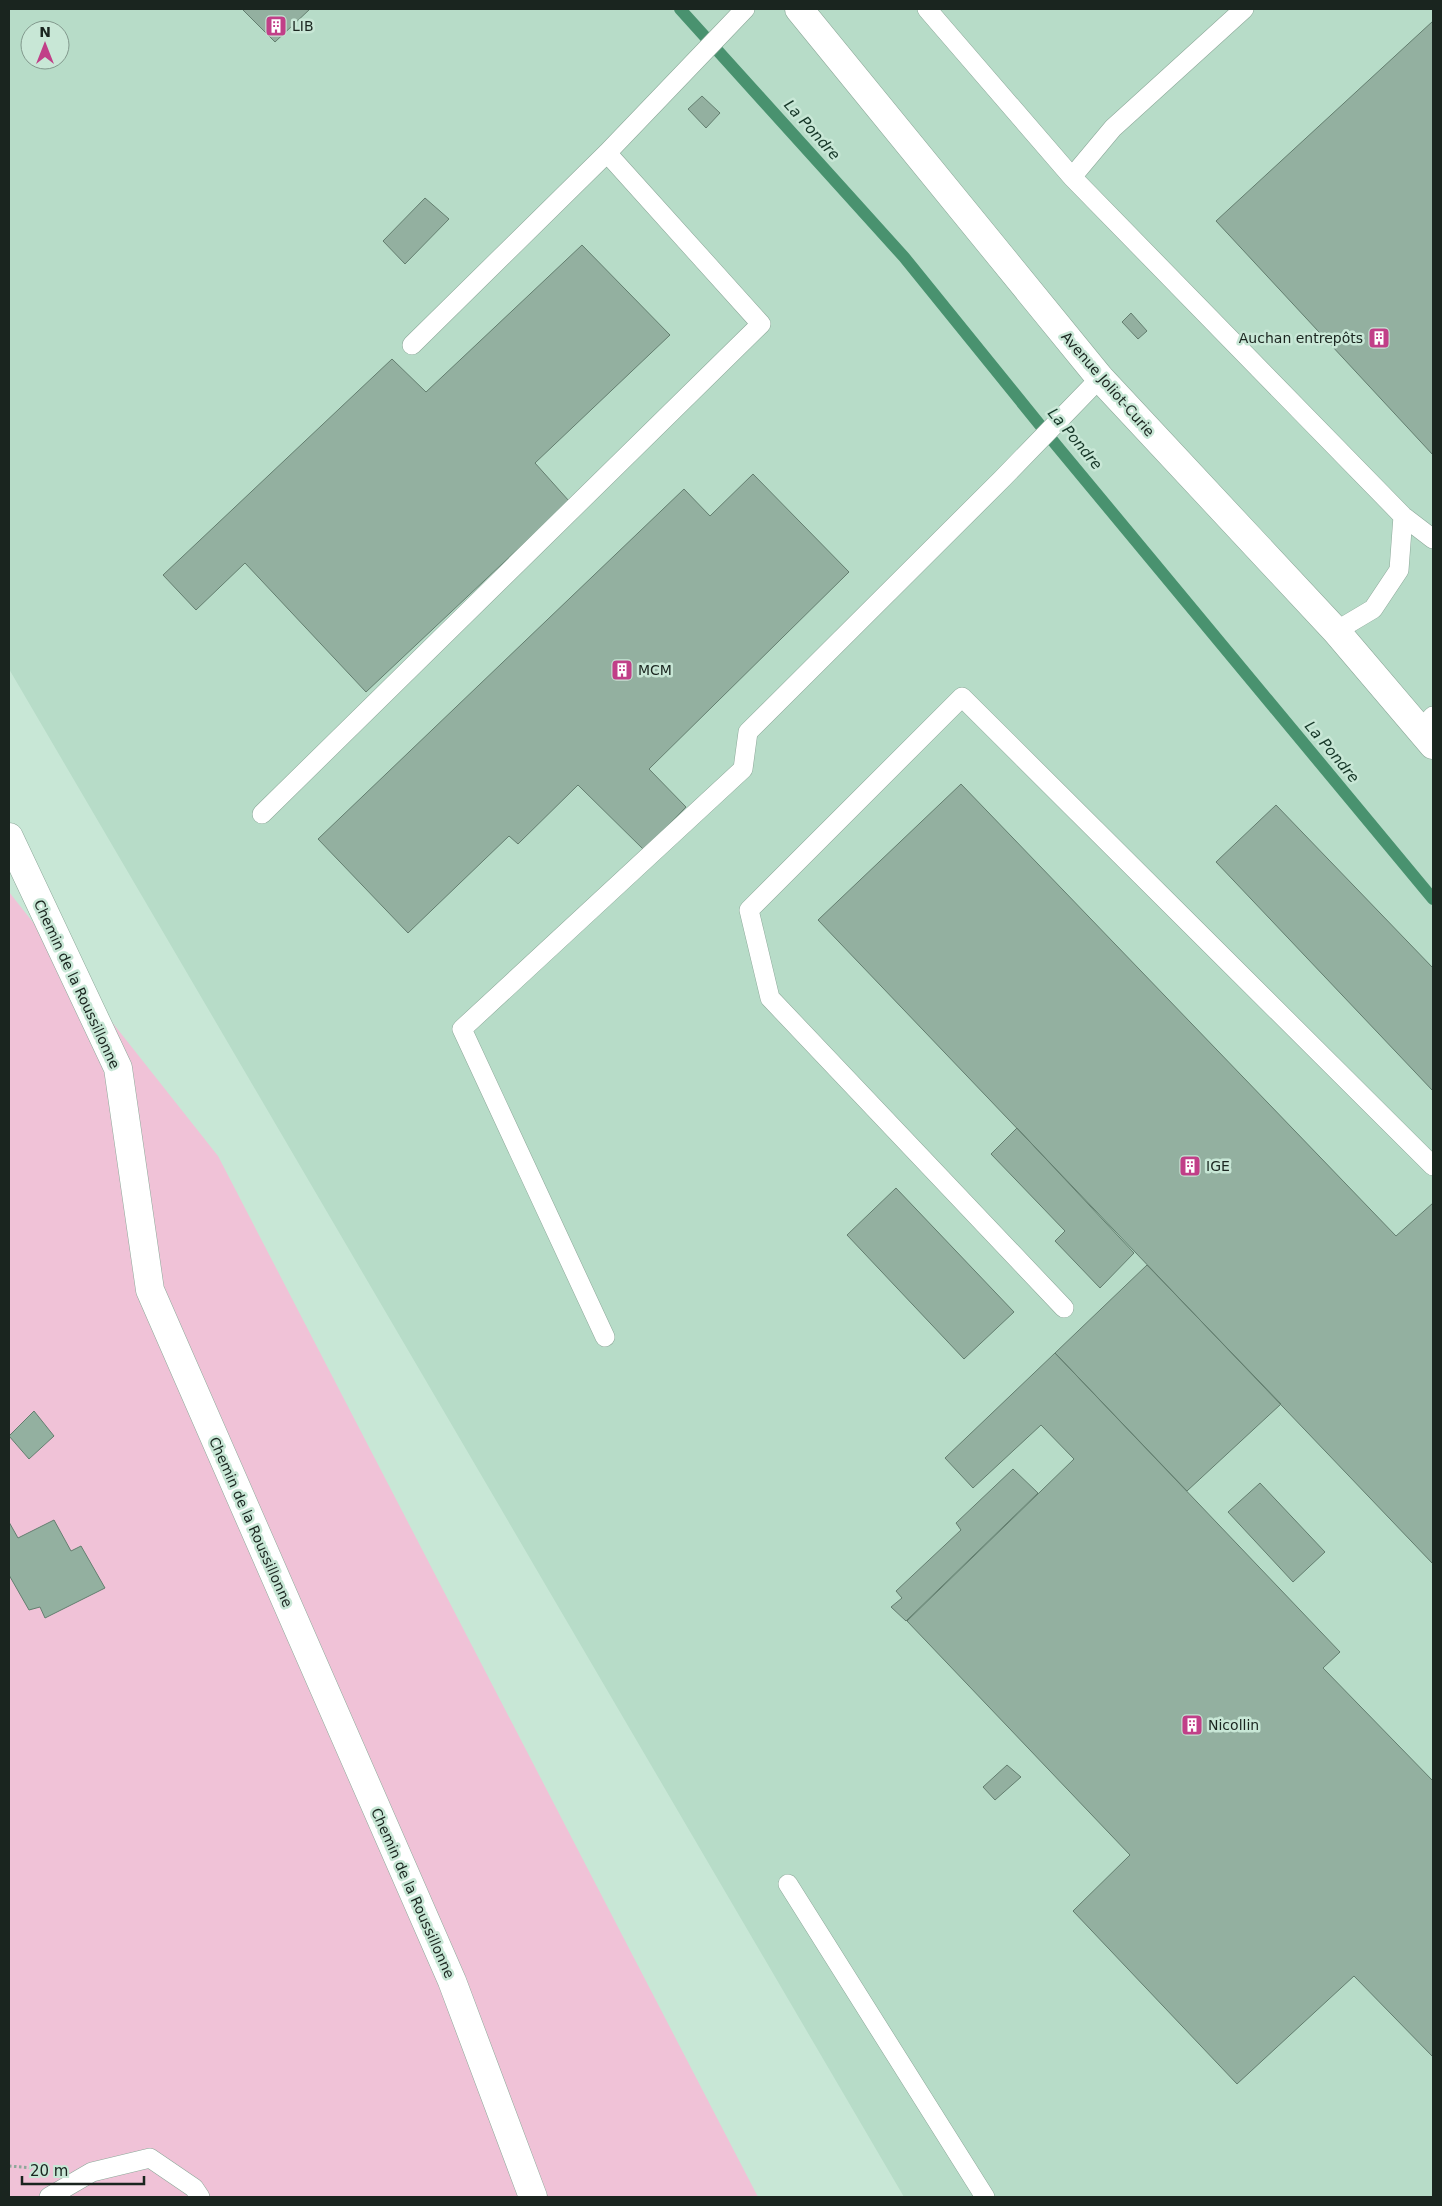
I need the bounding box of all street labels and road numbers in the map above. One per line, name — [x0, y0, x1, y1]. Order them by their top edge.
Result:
street label: Avenue Joliot-Curie — [1058, 329, 1158, 439]
street label: Chemin de la Roussillonne — [31, 897, 123, 1071]
street label: Chemin de la Roussillonne — [206, 1434, 296, 1610]
street label: Chemin de la Roussillonne — [368, 1805, 458, 1981]

